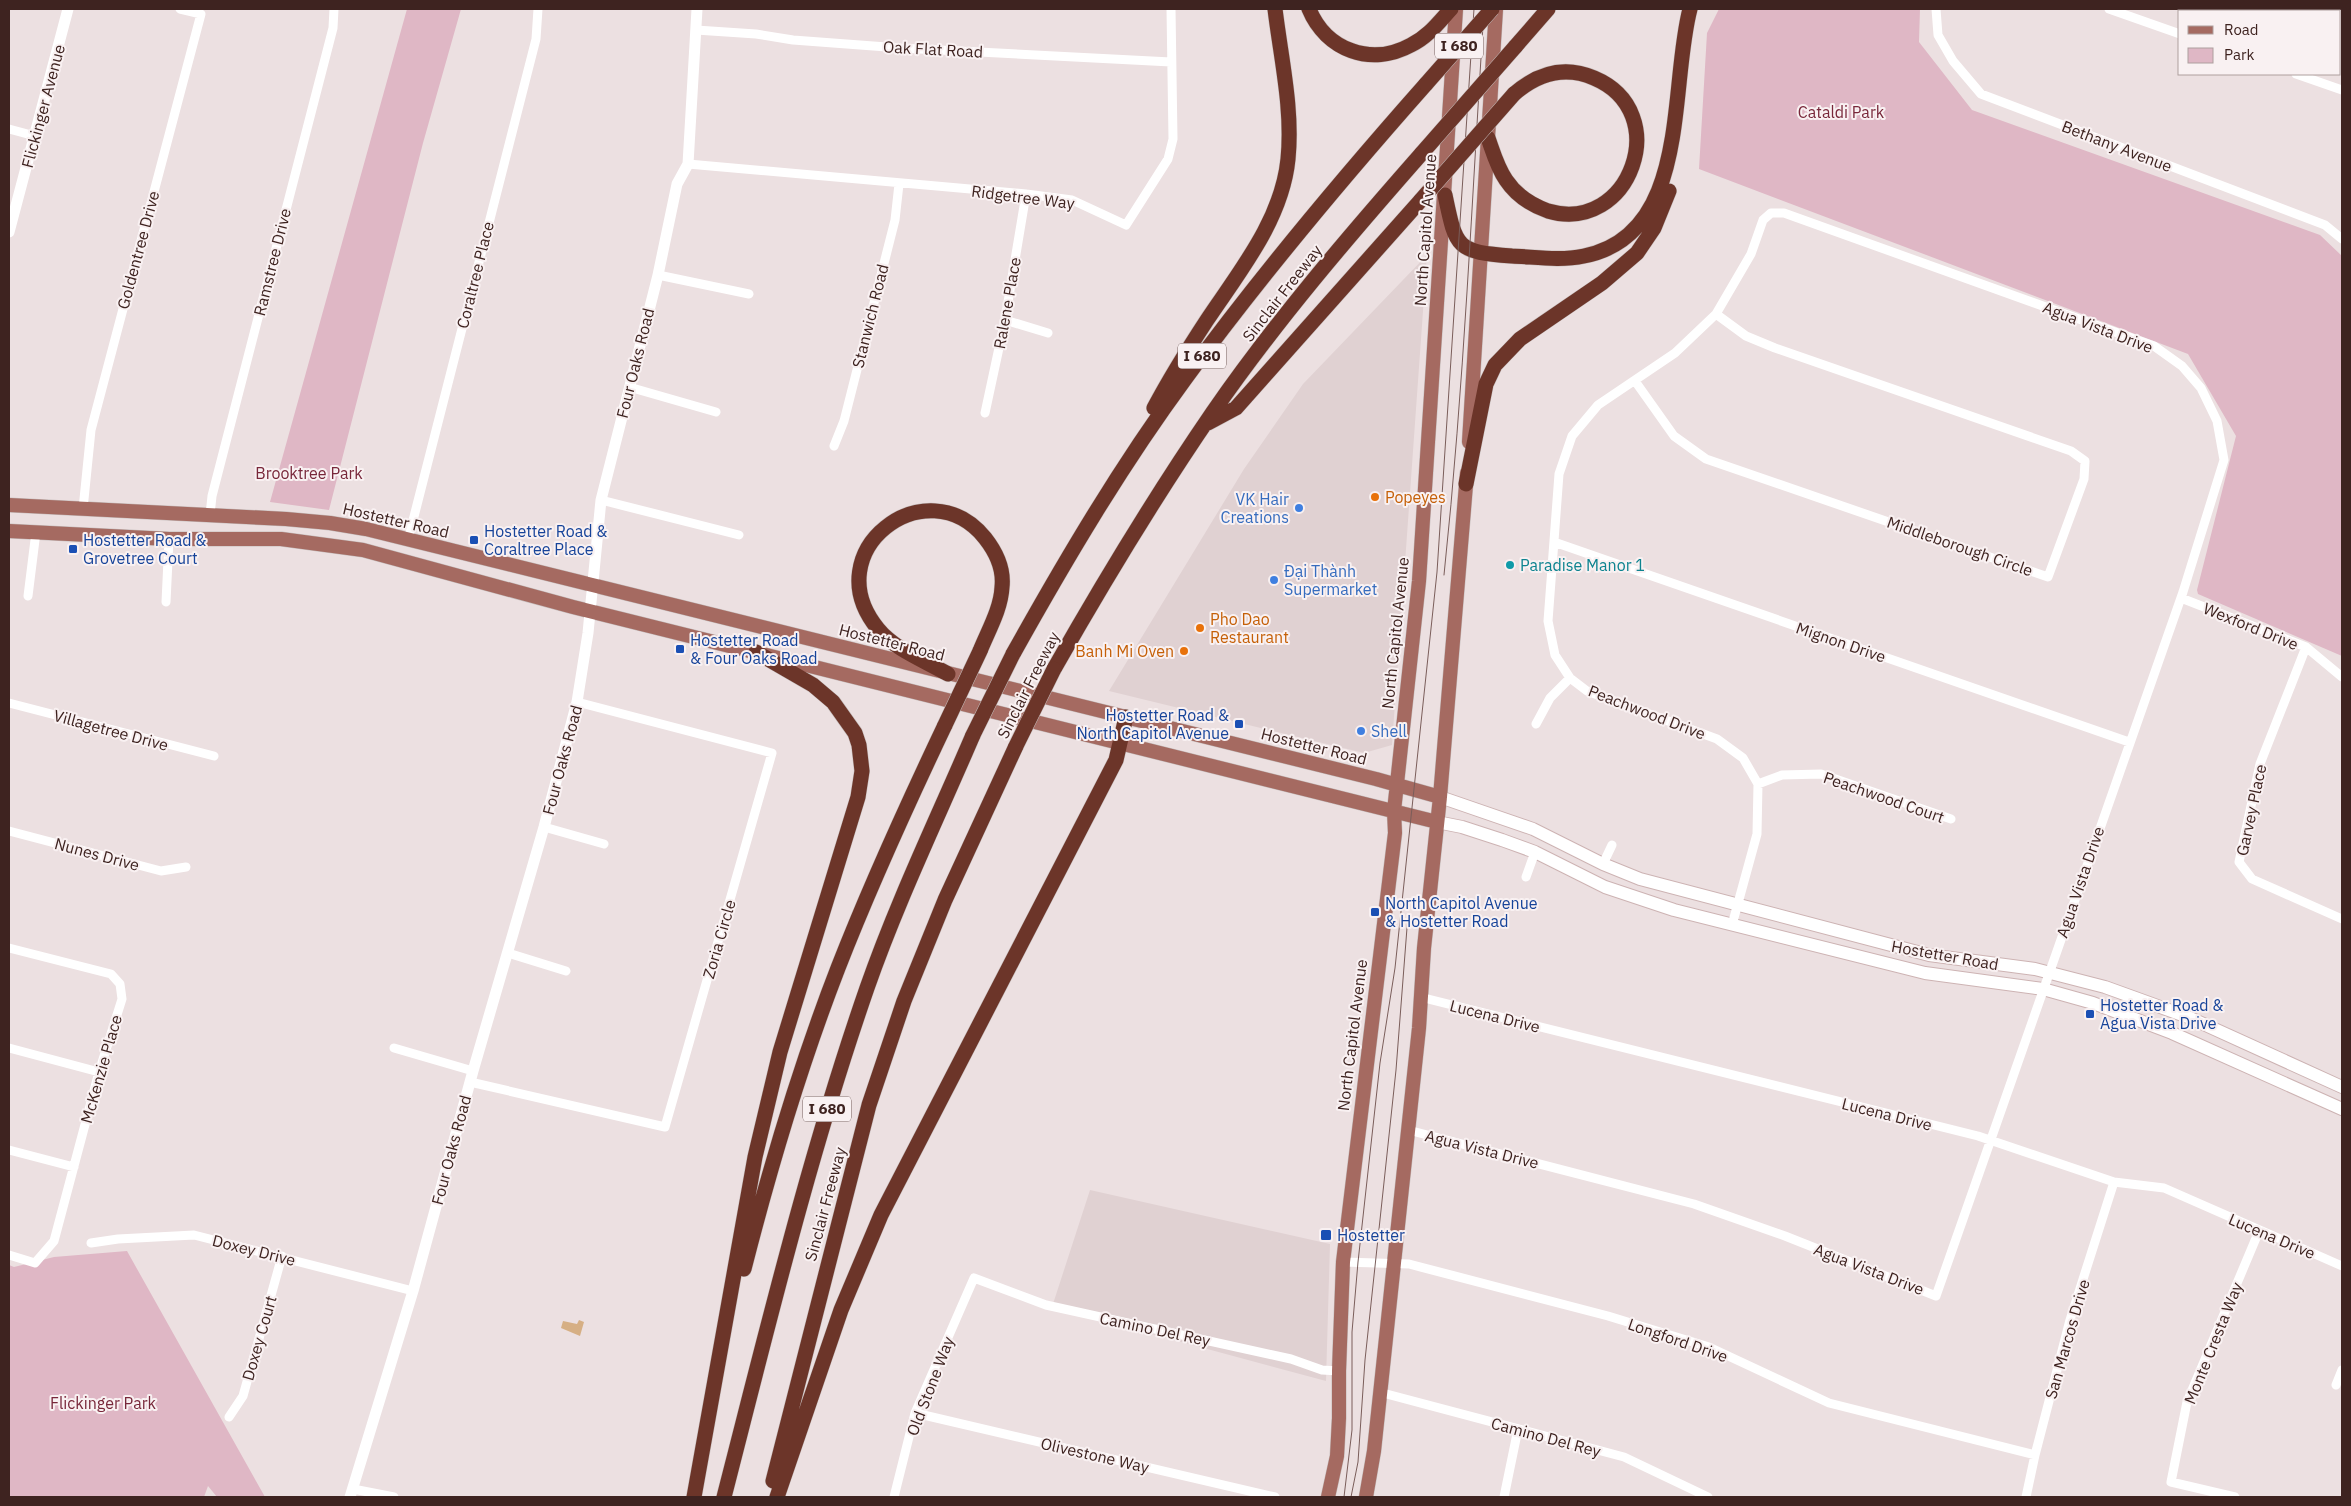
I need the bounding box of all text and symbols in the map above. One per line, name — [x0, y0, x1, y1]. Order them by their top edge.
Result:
legend — [2178, 10, 2341, 75]
text: Road — [2224, 20, 2259, 39]
road number: I 680 — [1435, 34, 1483, 58]
street label: Oak Flat Road — [882, 36, 984, 62]
street label: Flickinger Avenue — [17, 42, 69, 170]
text: Park — [2224, 45, 2254, 64]
park label: Cataldi Park — [1798, 102, 1885, 122]
street label: Bethany Avenue — [2059, 116, 2175, 176]
street label: North Capitol Avenue — [1410, 153, 1440, 307]
street label: Ridgetree Way — [970, 181, 1076, 213]
street label: Goldentree Drive — [113, 189, 163, 311]
street label: Ramstree Drive — [249, 206, 295, 318]
street label: Coraltree Place — [452, 219, 498, 331]
street label: Sinclair Freeway — [1238, 241, 1326, 345]
street label: Ralene Place — [989, 255, 1025, 350]
street label: Stanwich Road — [847, 262, 893, 370]
street label: Agua Vista Drive — [2040, 297, 2156, 357]
street label: Four Oaks Road — [612, 306, 658, 420]
road number: I 680 — [1178, 344, 1226, 368]
park label: Brooktree Park — [255, 463, 363, 483]
place label: Popeyes — [1385, 487, 1446, 507]
place label: VK Hair Creations — [1220, 489, 1289, 527]
marker: Popeyes — [1369, 491, 1381, 503]
street label: Hostetter Road — [341, 498, 451, 542]
marker: VK Hair Creations — [1293, 502, 1305, 514]
street label: Middleborough Circle — [1884, 512, 2036, 580]
place label: Hostetter Road & Coraltree Place — [484, 521, 607, 559]
place label: Hostetter Road & Grovetree Court — [83, 530, 206, 568]
marker: Hostetter Road & Coraltree Place — [468, 534, 480, 546]
marker: Hostetter Road & Grovetree Court — [67, 543, 79, 555]
place label: Paradise Manor 1 — [1520, 555, 1645, 575]
street label: North Capitol Avenue — [1377, 556, 1413, 710]
marker: Paradise Manor 1 — [1504, 559, 1516, 571]
place label: Đại Thành Supermarket — [1284, 561, 1377, 599]
marker: Đại Thành Supermarket — [1268, 574, 1280, 586]
street label: Wexford Drive — [2201, 598, 2302, 654]
place label: Pho Dao Restaurant — [1210, 609, 1289, 647]
street label: Mignon Drive — [1794, 617, 1889, 667]
street label: Hostetter Road — [837, 619, 947, 665]
marker: Pho Dao Restaurant — [1194, 622, 1206, 634]
street label: Sinclair Freeway — [992, 628, 1064, 742]
place label: Hostetter Road & Four Oaks Road — [690, 630, 818, 668]
place label: Banh Mi Oven — [1075, 641, 1174, 661]
marker: Hostetter Road & Four Oaks Road — [674, 643, 686, 655]
marker: Banh Mi Oven — [1178, 645, 1190, 657]
street label: Peachwood Drive — [1585, 680, 1709, 744]
street label: Four Oaks Road — [538, 703, 586, 817]
street label: Villagetree Drive — [51, 705, 171, 755]
place label: Hostetter Road & North Capitol Avenue — [1076, 705, 1229, 743]
marker: Hostetter Road & North Capitol Avenue — [1233, 718, 1245, 730]
place label: Shell — [1371, 721, 1407, 741]
street label: Hostetter Road — [1259, 723, 1369, 769]
marker: Shell — [1355, 725, 1367, 737]
street label: Garvey Place — [2232, 762, 2271, 858]
street label: Peachwood Court — [1821, 767, 1947, 827]
street label: Agua Vista Drive — [2052, 823, 2108, 940]
street label: Nunes Drive — [52, 833, 142, 875]
place label: North Capitol Avenue & Hostetter Road — [1385, 893, 1538, 931]
street label: Zoria Circle — [698, 897, 740, 981]
marker: North Capitol Avenue & Hostetter Road — [1369, 906, 1381, 918]
street label: Hostetter Road — [1890, 936, 2000, 974]
street label: North Capitol Avenue — [1333, 958, 1371, 1112]
street label: Lucena Drive — [1448, 995, 1542, 1037]
place label: Hostetter Road & Agua Vista Drive — [2100, 995, 2223, 1033]
marker: Hostetter Road & Agua Vista Drive — [2084, 1008, 2096, 1020]
street label: McKenzie Place — [76, 1012, 126, 1126]
street label: Four Oaks Road — [427, 1093, 475, 1207]
street label: Lucena Drive — [1840, 1093, 1934, 1135]
road number: I 680 — [803, 1096, 851, 1122]
street label: Agua Vista Drive — [1423, 1125, 1541, 1173]
street label: Sinclair Freeway — [800, 1145, 850, 1263]
street label: Lucena Drive — [2226, 1209, 2319, 1263]
place label: Hostetter — [1337, 1225, 1405, 1245]
marker: Hostetter — [1319, 1228, 1333, 1242]
street label: Doxey Drive — [210, 1230, 298, 1270]
street label: Agua Vista Drive — [1811, 1239, 1927, 1299]
street label: San Marcos Drive — [2040, 1277, 2094, 1401]
street label: Monte Cresta Way — [2179, 1279, 2247, 1407]
street label: Doxey Court — [237, 1293, 281, 1383]
street label: Camino Del Rey — [1098, 1308, 1212, 1350]
street label: Longford Drive — [1625, 1314, 1731, 1367]
street label: Old Stone Way — [902, 1334, 958, 1438]
park label: Flickinger Park — [50, 1393, 157, 1413]
street label: Camino Del Rey — [1489, 1413, 1603, 1461]
street label: Olivestone Way — [1039, 1433, 1151, 1477]

